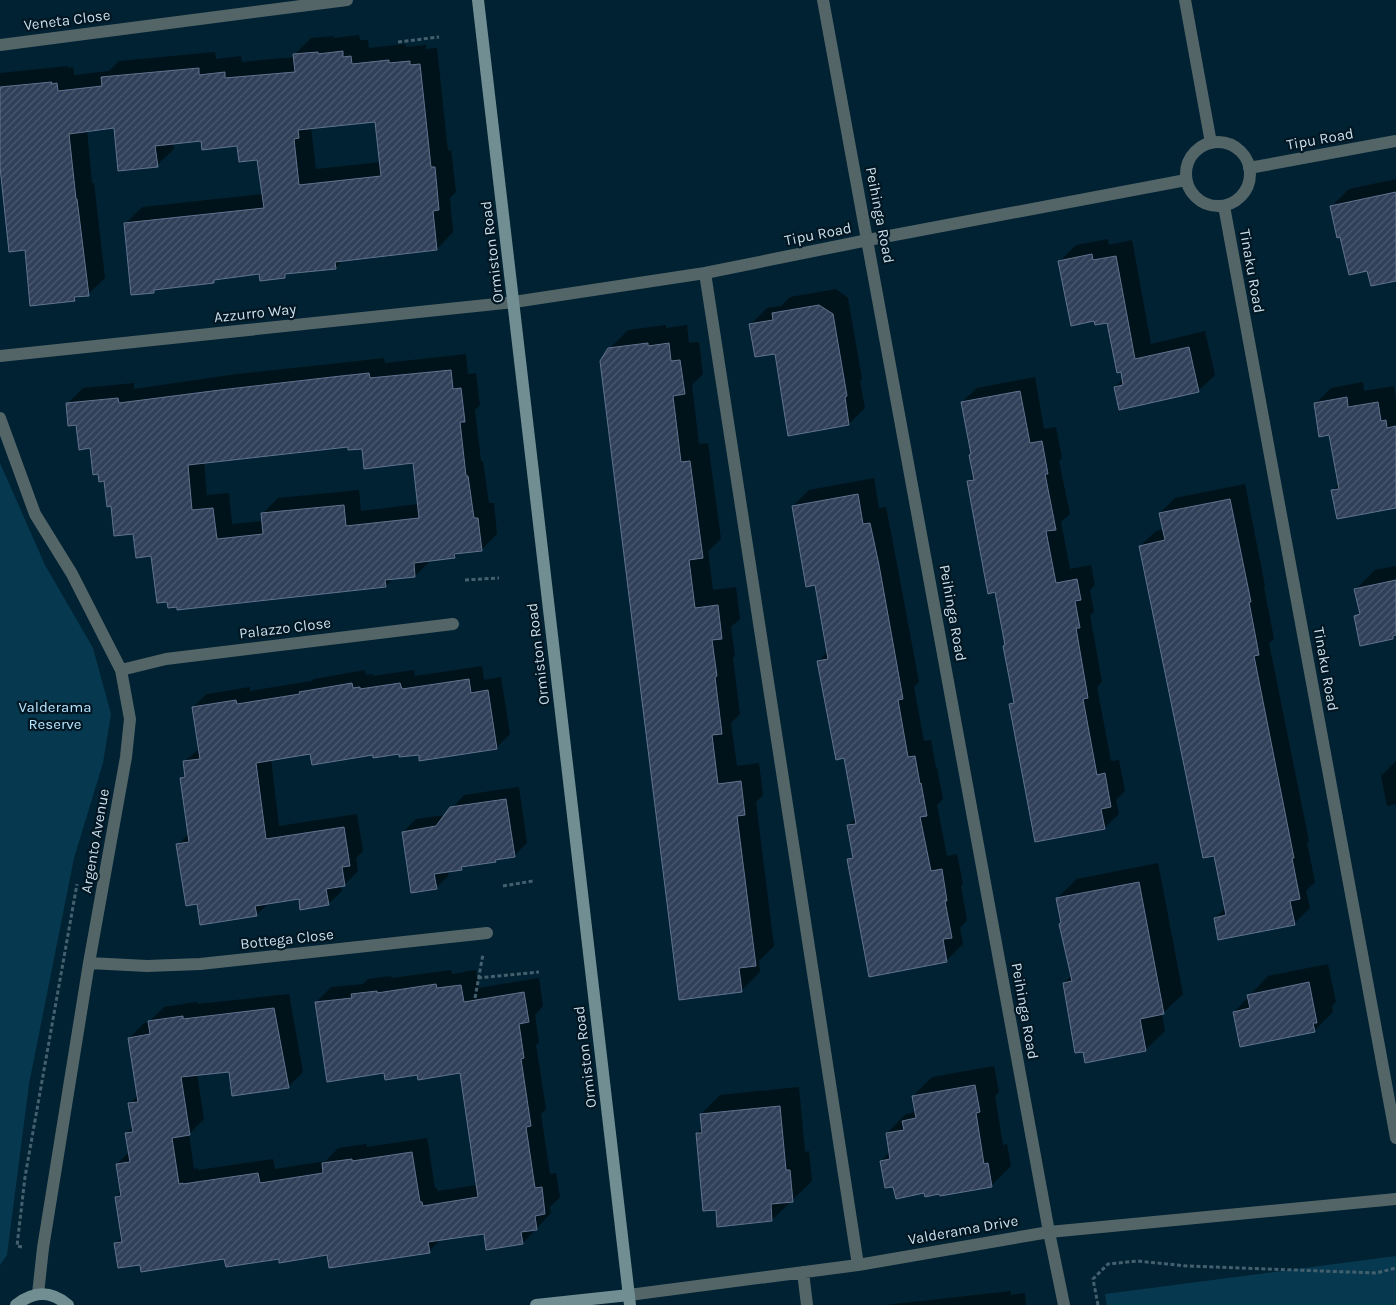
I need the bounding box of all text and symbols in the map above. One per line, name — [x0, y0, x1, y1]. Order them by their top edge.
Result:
street label: Veneta Close — [23, 6, 111, 34]
street label: Tipu Road — [1285, 124, 1355, 154]
street label: Peihinga Road — [862, 165, 898, 265]
street label: Ormiston Road — [477, 200, 507, 304]
street label: Tipu Road — [783, 219, 853, 249]
street label: Tinaku Road — [1236, 228, 1268, 314]
street label: Azzurro Way — [213, 300, 297, 326]
street label: Peihinga Road — [936, 563, 970, 663]
street label: Ormiston Road — [523, 602, 553, 706]
street label: Palazzo Close — [238, 613, 332, 643]
street label: Tinaku Road — [1310, 626, 1342, 712]
park label: Valderama Reserve — [19, 698, 91, 733]
street label: Argento Avenue — [77, 787, 113, 895]
street label: Bottega Close — [239, 925, 335, 953]
street label: Peihinga Road — [1008, 961, 1042, 1061]
street label: Ormiston Road — [570, 1005, 600, 1109]
street label: Valderama Drive — [906, 1211, 1020, 1249]

